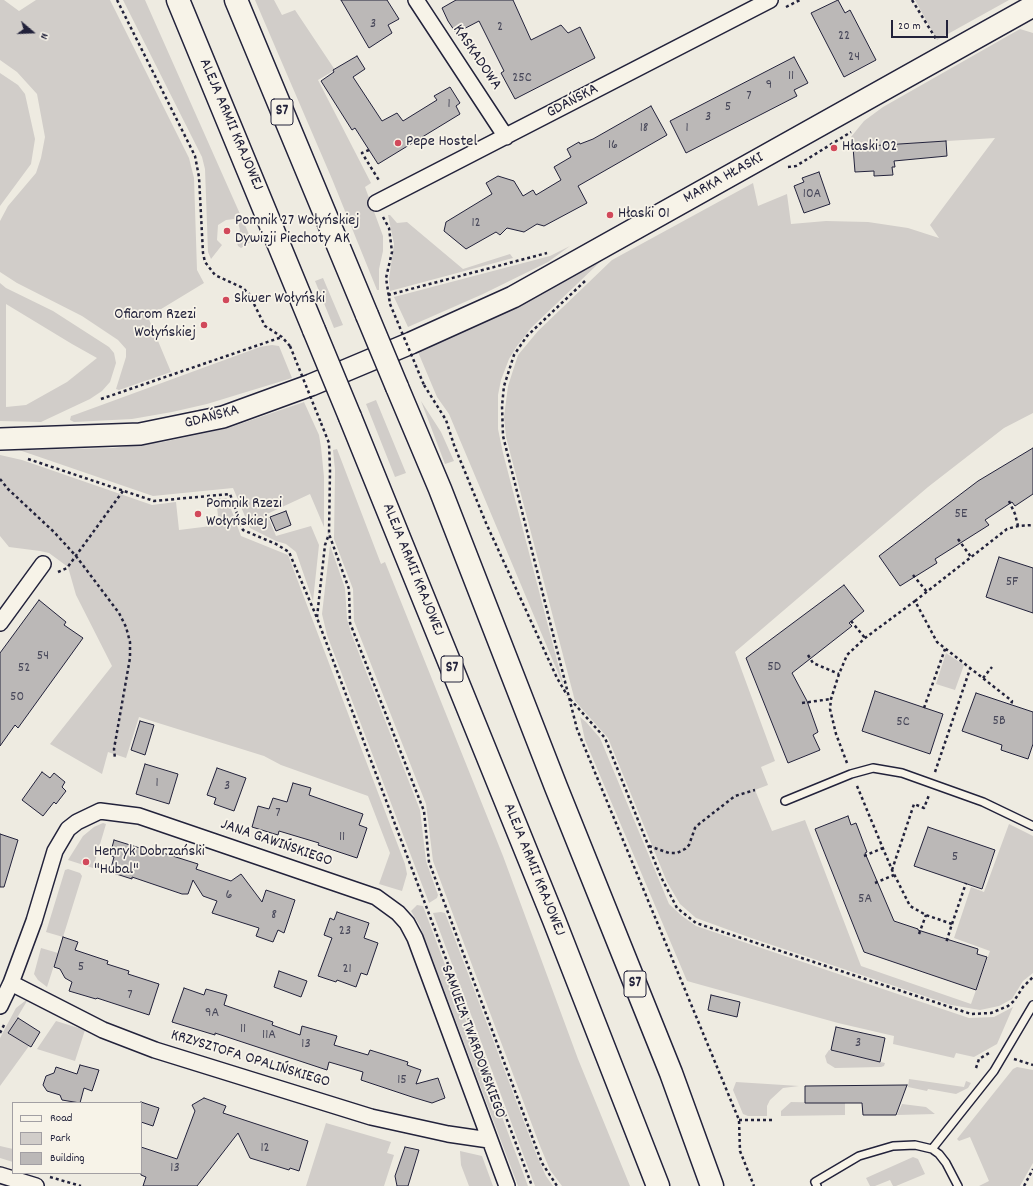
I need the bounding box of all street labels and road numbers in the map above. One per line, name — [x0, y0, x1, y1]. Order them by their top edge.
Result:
street label: KASKADOWA — [447, 22, 505, 94]
street label: ALEJA ARMII KRAJOWEJ — [194, 56, 266, 194]
street label: GDAŃSKA — [544, 80, 602, 124]
road number: S7 — [271, 99, 293, 125]
street label: MARKA HŁASKI — [681, 149, 767, 209]
street label: GDAŃSKA — [183, 402, 241, 434]
street label: ALEJA ARMII KRAJOWEJ — [377, 501, 447, 639]
road number: S7 — [441, 656, 463, 682]
street label: ALEJA ARMII KRAJOWEJ — [498, 801, 568, 939]
street label: JANA GAWIŃSKIEGO — [217, 816, 335, 872]
street label: SAMUELA TWARDOWSKIEGO — [435, 963, 509, 1121]
road number: S7 — [624, 971, 646, 997]
street label: KRZYSZTOFA OPALIŃSKIEGO — [168, 1027, 332, 1093]

